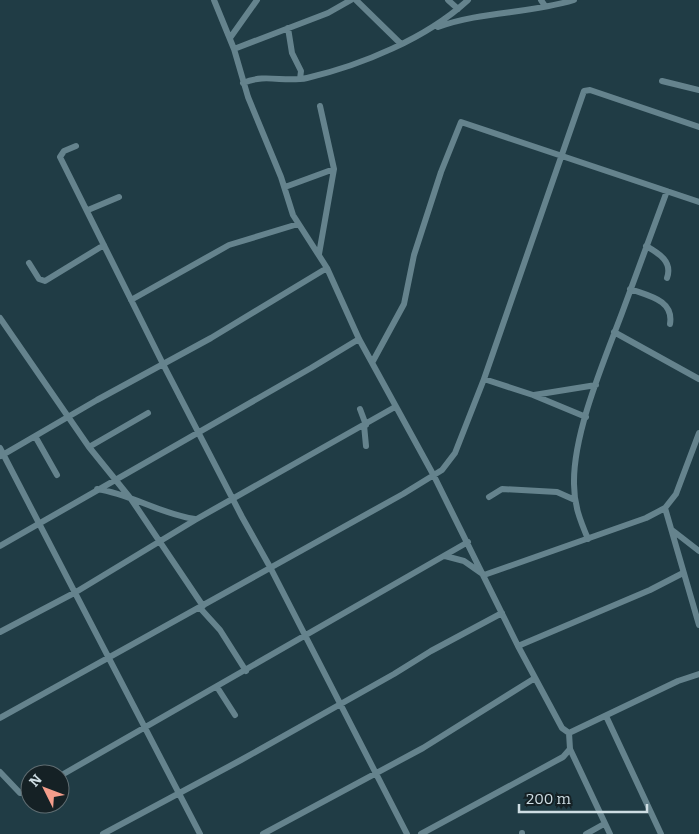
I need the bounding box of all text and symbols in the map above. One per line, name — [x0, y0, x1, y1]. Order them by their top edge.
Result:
north arrow — [20, 764, 70, 814]
text: N — [26, 771, 46, 790]
scale bar — [519, 782, 646, 814]
text: 200 m — [526, 790, 571, 808]

